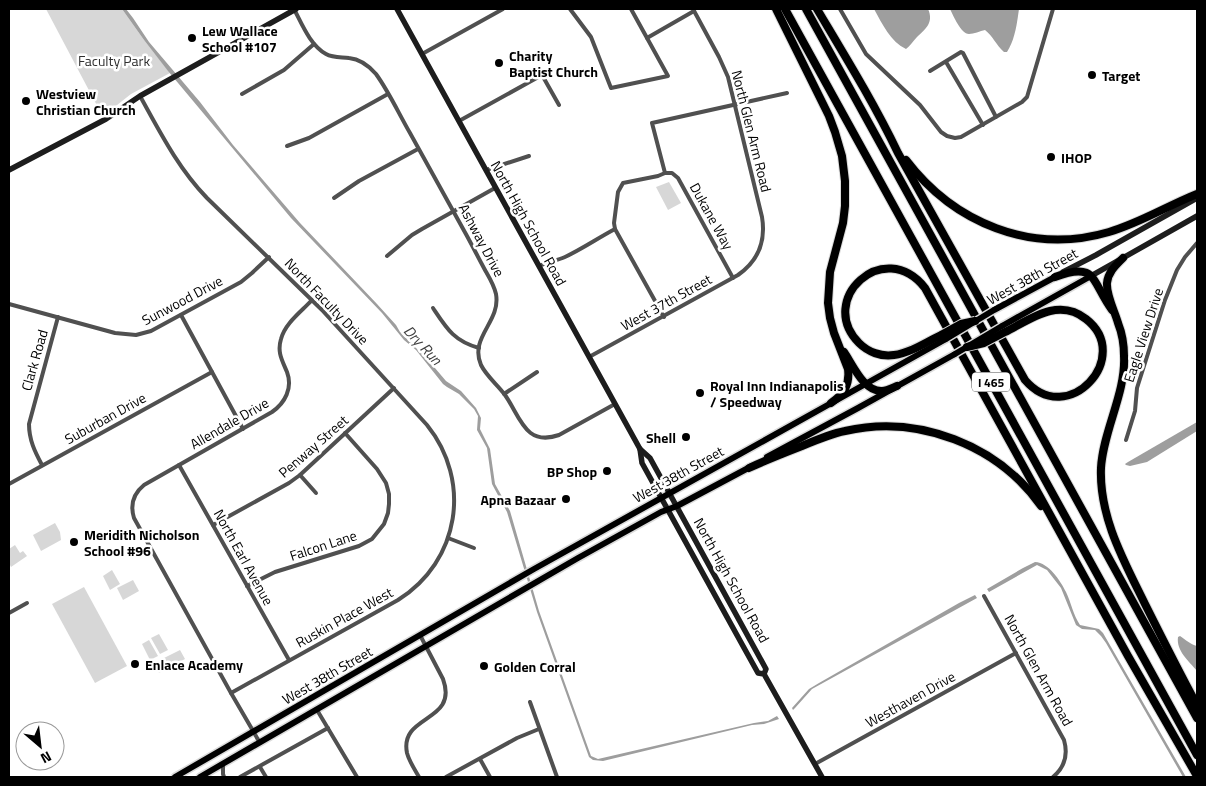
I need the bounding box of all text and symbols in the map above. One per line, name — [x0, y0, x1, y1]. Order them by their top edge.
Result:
place label: Lew Wallace School #107 — [202, 20, 278, 57]
marker: Lew Wallace School #107 — [186, 32, 198, 44]
place label: Charity Baptist Church — [509, 45, 598, 82]
park label: Faculty Park — [78, 50, 150, 71]
marker: Charity Baptist Church — [493, 57, 505, 69]
place label: Target — [1102, 65, 1140, 86]
street label: North Glen Arm Road — [727, 68, 777, 194]
marker: Target — [1086, 69, 1098, 81]
place label: Westview Christian Church — [36, 83, 136, 120]
marker: Westview Christian Church — [20, 95, 32, 107]
place label: IHOP — [1061, 147, 1092, 168]
marker: IHOP — [1045, 151, 1057, 163]
street label: North High School Road — [486, 157, 572, 289]
street label: Dukane Way — [685, 179, 739, 254]
street label: Ashway Drive — [454, 200, 510, 280]
street label: West 38th Street — [983, 242, 1081, 310]
street label: North Faculty Drive — [280, 253, 374, 349]
street label: West 37th Street — [617, 268, 715, 336]
street label: Sunwood Drive — [138, 270, 226, 330]
street label: Eagle View Drive — [1118, 285, 1168, 385]
water label: Dry Run — [398, 320, 448, 371]
street label: Clark Road — [15, 327, 53, 393]
road number: I 465 — [972, 372, 1010, 392]
place label: Royal Inn Indianapolis / Speedway — [710, 375, 844, 412]
street label: Suburban Drive — [60, 387, 150, 449]
marker: Royal Inn Indianapolis / Speedway — [694, 387, 706, 399]
street label: Allendale Drive — [186, 392, 272, 454]
street label: Penway Street — [274, 410, 352, 482]
place label: Shell — [646, 427, 676, 448]
marker: Shell — [680, 431, 692, 443]
street label: West 38th Street — [629, 440, 727, 508]
place label: BP Shop — [547, 461, 597, 482]
marker: BP Shop — [601, 465, 613, 477]
place label: Apna Bazaar — [480, 489, 556, 510]
marker: Apna Bazaar — [560, 493, 572, 505]
street label: North Earl Avenue — [209, 505, 279, 609]
street label: North High School Road — [689, 514, 775, 646]
place label: Meridith Nicholson School #96 — [84, 524, 199, 561]
street label: Falcon Lane — [287, 524, 359, 566]
marker: Meridith Nicholson School #96 — [68, 536, 80, 548]
street label: Ruskin Place West — [292, 582, 396, 652]
street label: North Glen Arm Road — [1000, 610, 1078, 730]
street label: West 38th Street — [278, 641, 376, 709]
place label: Enlace Academy — [145, 654, 243, 675]
place label: Golden Corral — [494, 656, 576, 677]
marker: Enlace Academy — [129, 658, 141, 670]
marker: Golden Corral — [478, 660, 490, 672]
street label: Westhaven Drive — [861, 666, 959, 732]
north arrow — [15, 721, 65, 771]
text: N — [37, 746, 56, 769]

